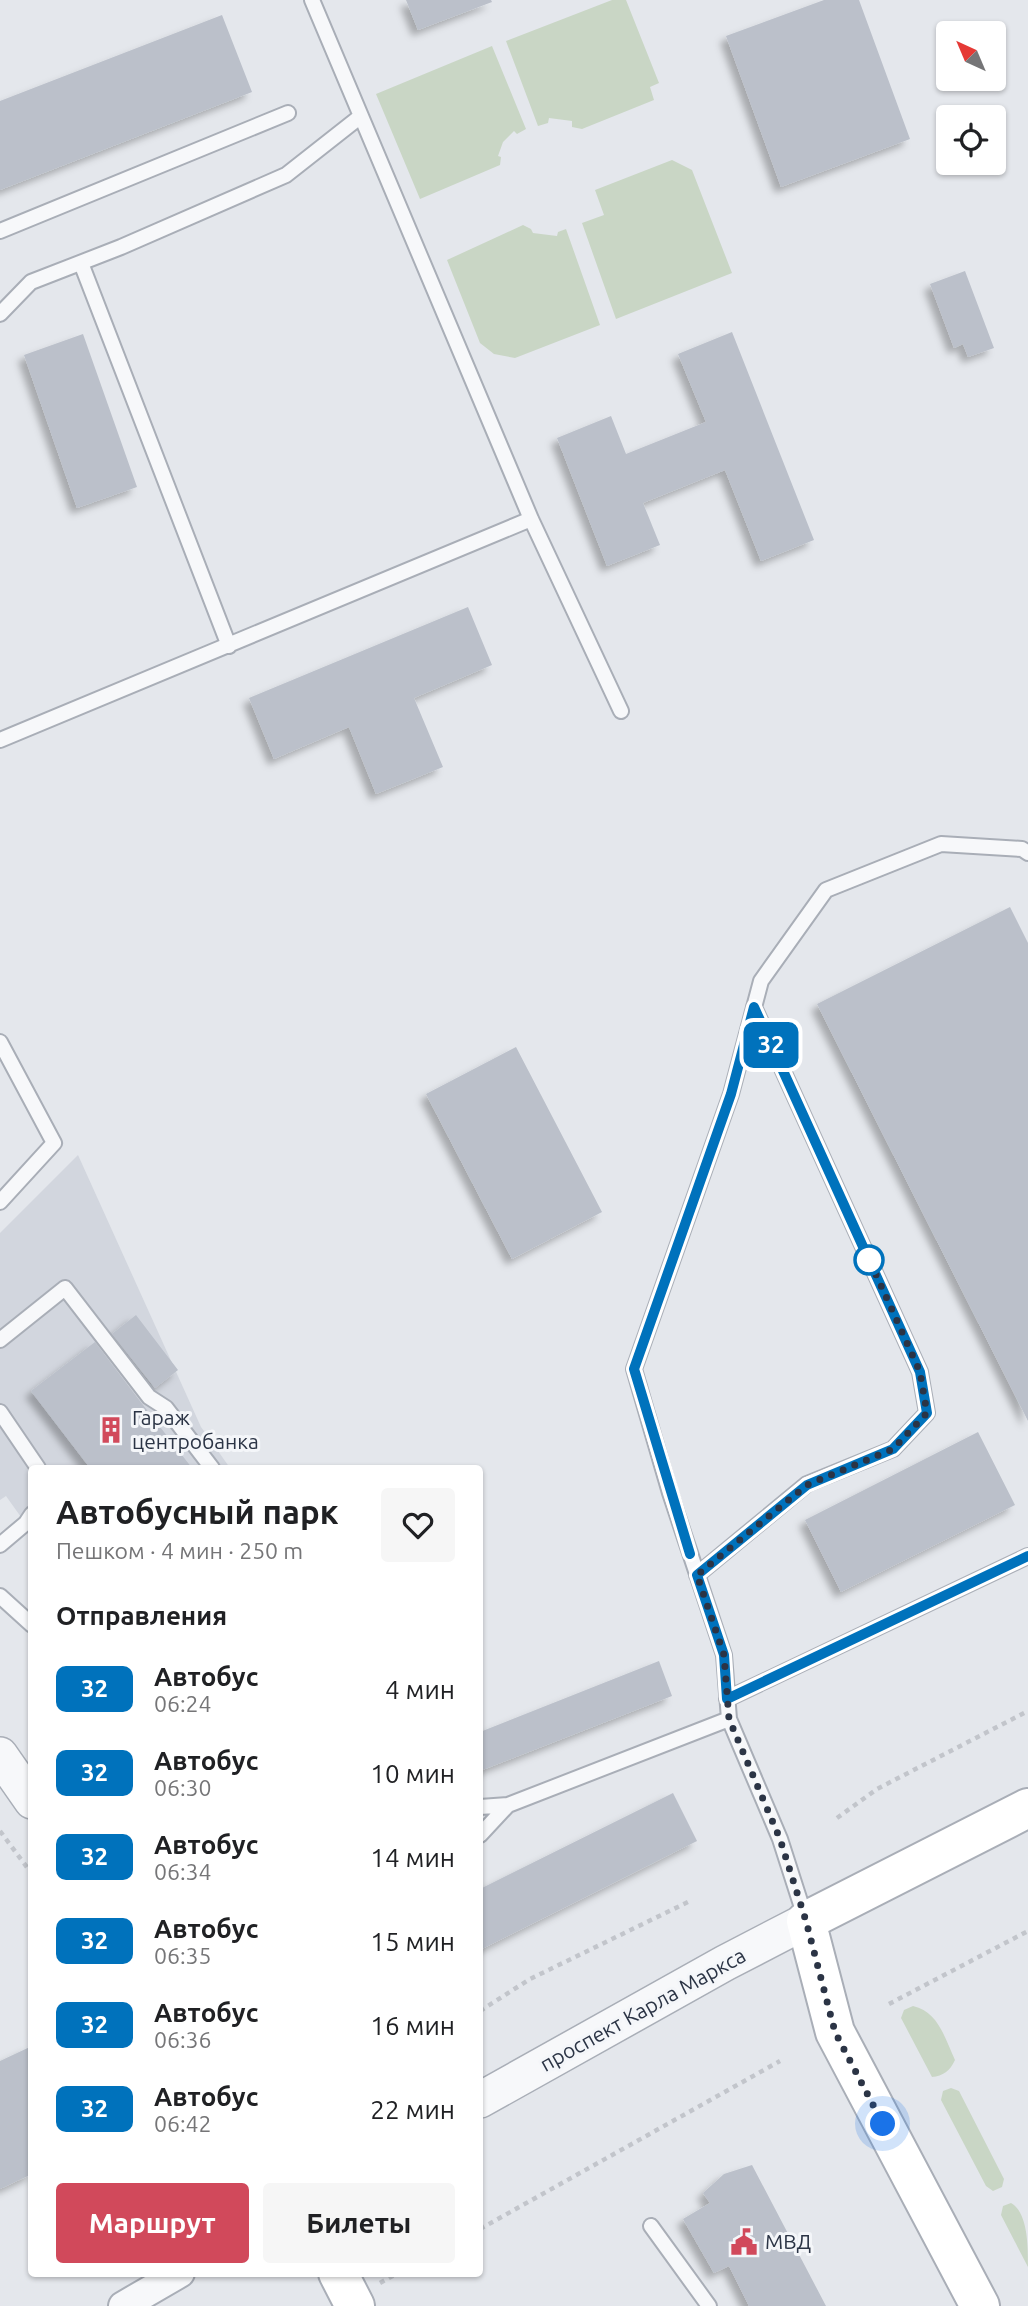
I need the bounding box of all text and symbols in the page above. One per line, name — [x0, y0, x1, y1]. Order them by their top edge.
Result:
north arrow — [936, 21, 1006, 91]
map controls — [936, 21, 1006, 175]
button: locate — [936, 105, 1006, 175]
line badge: 32 — [740, 1022, 802, 1068]
text: 32 — [757, 1031, 785, 1058]
unlabelled marker — [854, 1245, 884, 1275]
place label: Гараж центробанка — [132, 1405, 259, 1453]
building icon: Гараж центробанка — [96, 1415, 126, 1445]
button: heart — [381, 1488, 455, 1562]
text: Автобусный парк — [56, 1493, 338, 1530]
text: Пешком · 4 мин · 250 m — [56, 1538, 303, 1563]
text: Отправления — [56, 1601, 227, 1630]
text: Автобус — [154, 1662, 258, 1691]
text: 32 — [81, 1675, 108, 1702]
text: 4 мин — [385, 1675, 455, 1704]
text: 06:24 — [154, 1691, 212, 1716]
text: Автобус — [154, 1746, 258, 1775]
text: 32 — [81, 1759, 108, 1786]
text: 10 мин — [370, 1759, 455, 1788]
text: 06:30 — [154, 1775, 212, 1800]
text: Автобус — [154, 1830, 258, 1859]
text: 32 — [81, 1843, 108, 1870]
text: 14 мин — [370, 1843, 455, 1872]
text: 06:34 — [154, 1859, 212, 1884]
text: Автобус — [154, 1914, 258, 1943]
text: 32 — [81, 1927, 108, 1954]
text: 15 мин — [370, 1927, 455, 1956]
text: 06:35 — [154, 1943, 212, 1968]
street label: проспект Карла Маркса — [536, 1943, 749, 2076]
text: Автобус — [154, 1998, 258, 2027]
text: 32 — [81, 2011, 108, 2038]
text: 16 мин — [370, 2011, 455, 2040]
text: 06:36 — [154, 2027, 212, 2052]
text: Автобус — [154, 2082, 258, 2111]
text: 32 — [81, 2095, 108, 2122]
text: 22 мин — [370, 2095, 455, 2124]
your location — [865, 2106, 900, 2141]
text: 06:42 — [154, 2111, 212, 2136]
button: Маршрут — [56, 2183, 249, 2263]
button: Билеты — [263, 2183, 455, 2263]
public building icon: МВД — [729, 2227, 759, 2257]
place label: МВД — [765, 2229, 811, 2253]

